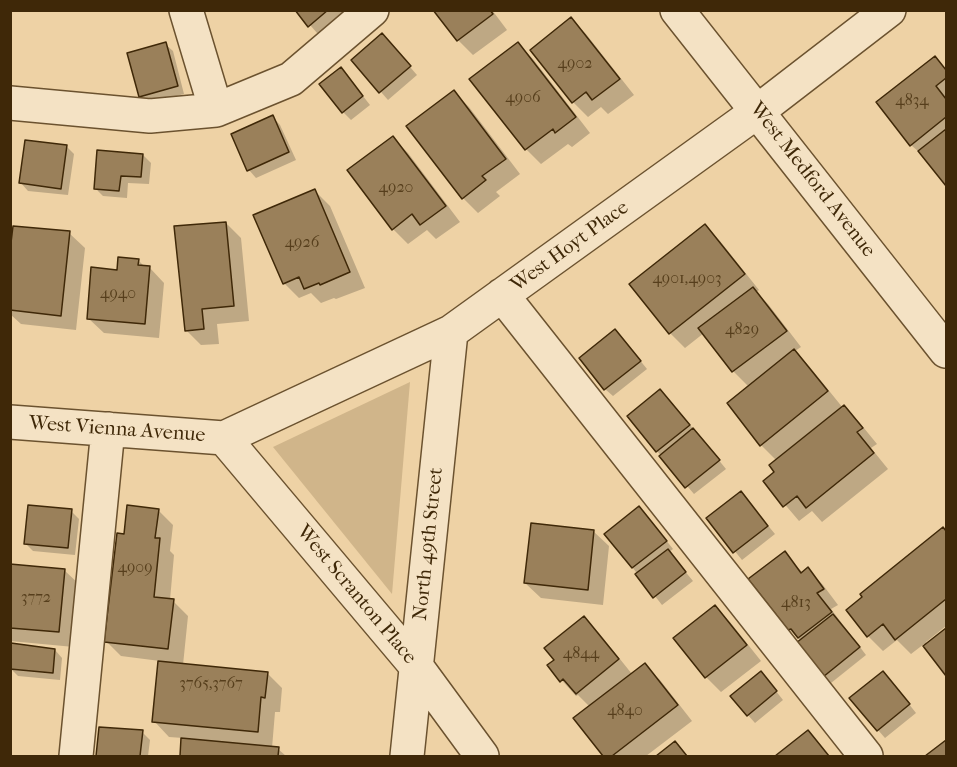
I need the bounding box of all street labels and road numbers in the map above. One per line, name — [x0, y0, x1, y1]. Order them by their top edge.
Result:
street label: West Medford Avenue — [744, 98, 880, 262]
street label: West Hoyt Place — [506, 196, 634, 298]
street label: West Vienna Avenue — [28, 412, 206, 448]
street label: North 49th Street — [409, 466, 449, 622]
street label: West Scranton Place — [291, 521, 421, 669]

